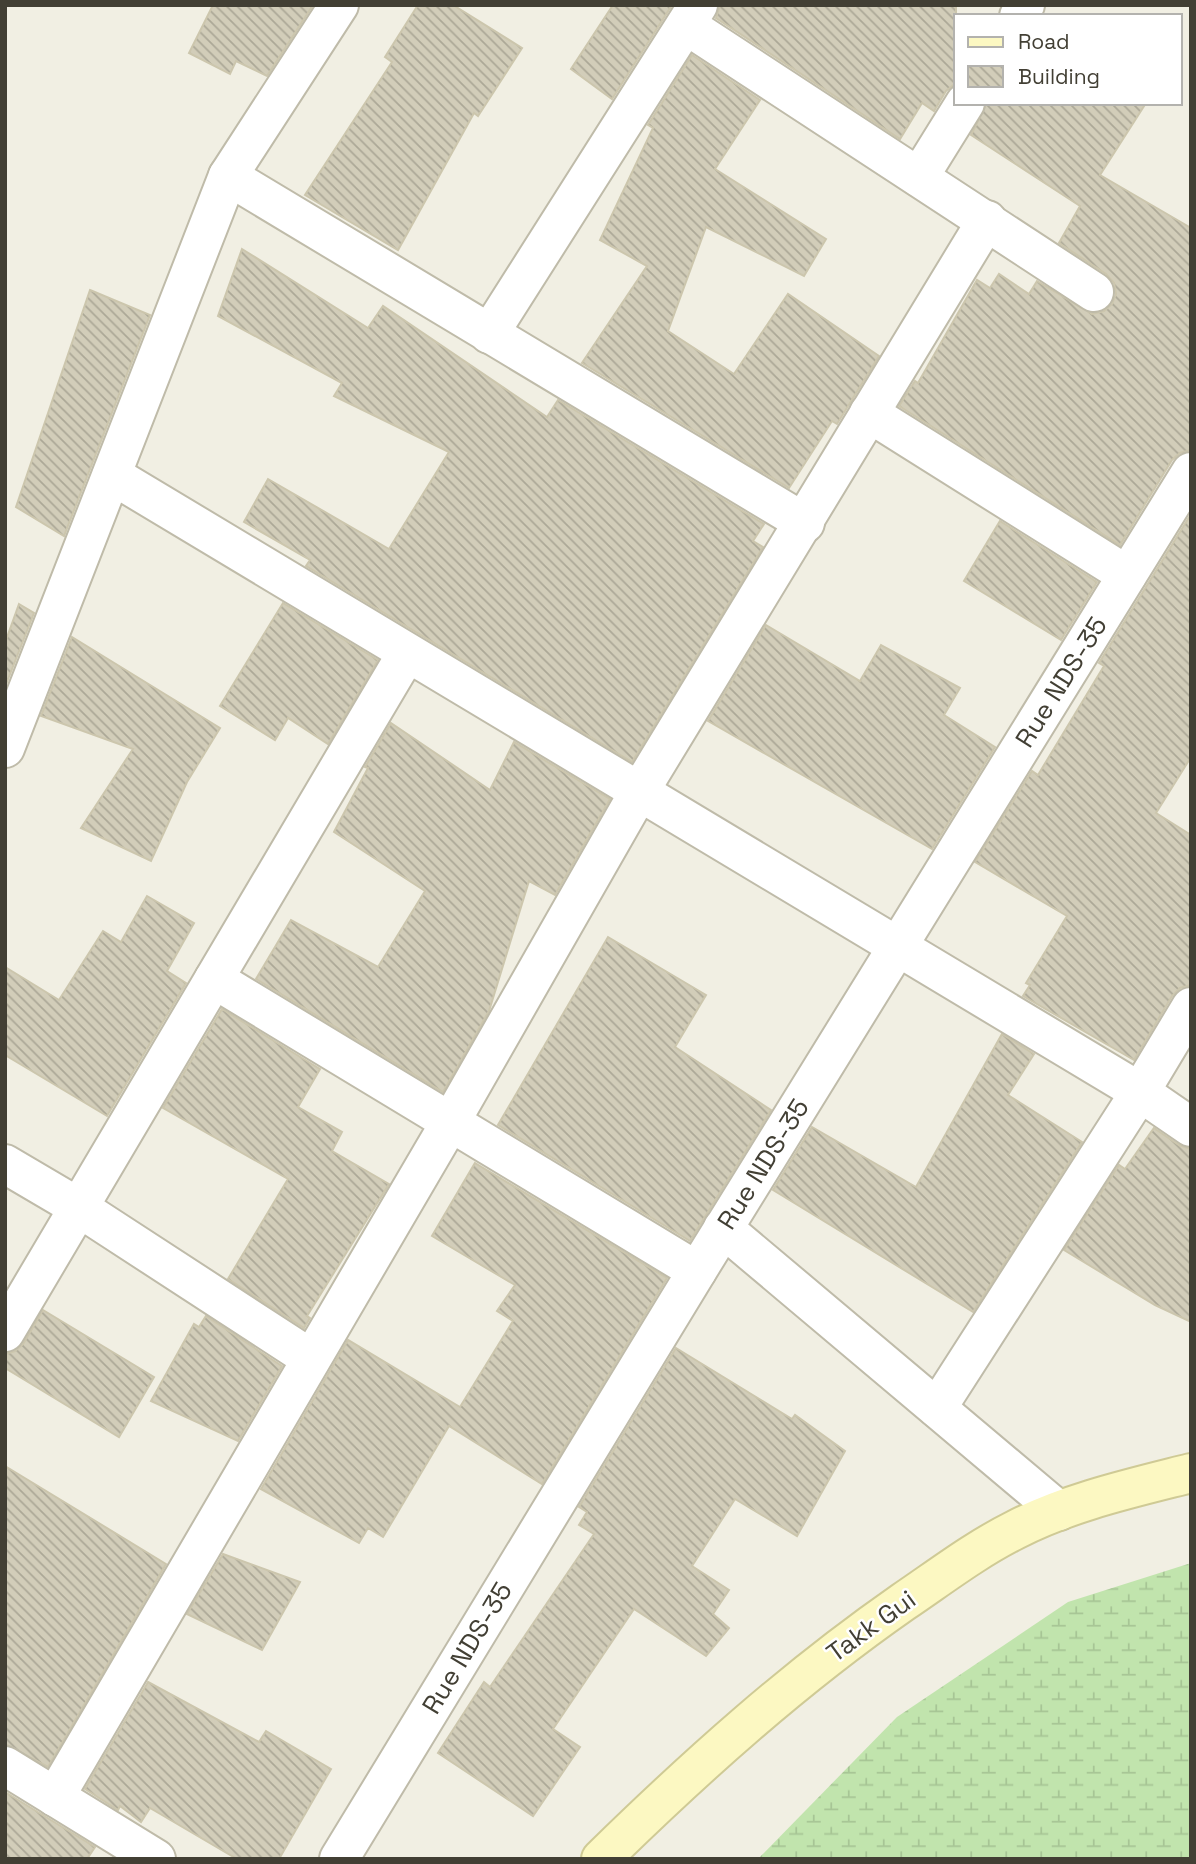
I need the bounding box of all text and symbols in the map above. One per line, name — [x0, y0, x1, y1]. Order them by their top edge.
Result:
legend — [954, 14, 1182, 105]
text: Road — [1018, 28, 1070, 55]
text: Building — [1018, 63, 1100, 90]
street label: Rue NDS-35 — [1007, 610, 1115, 754]
street label: Rue NDS-35 — [709, 1092, 817, 1236]
street label: Rue NDS-35 — [414, 1576, 520, 1720]
street label: Takk Gui — [820, 1582, 922, 1670]

